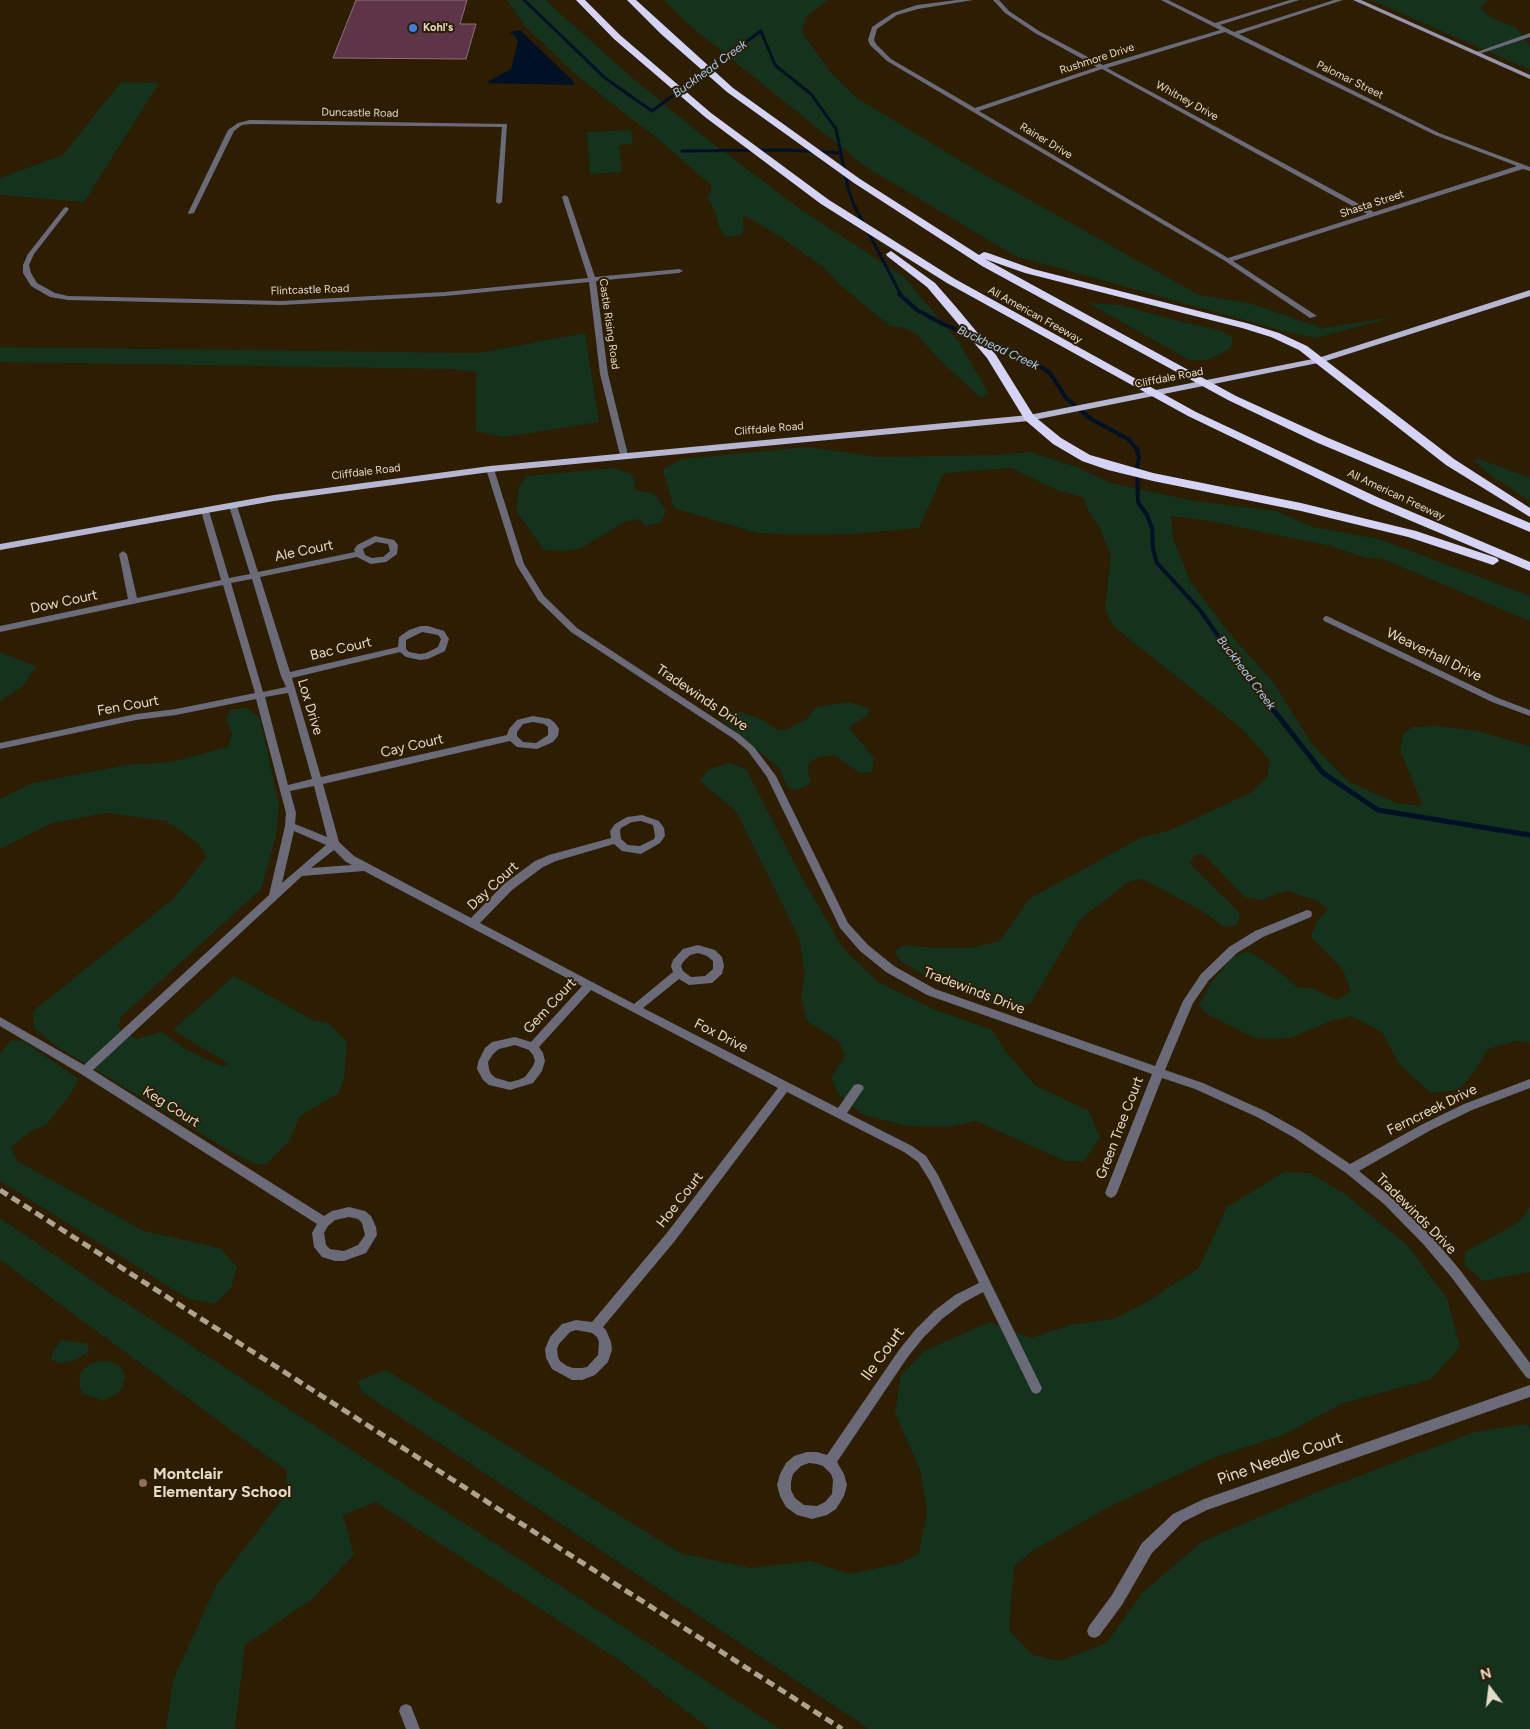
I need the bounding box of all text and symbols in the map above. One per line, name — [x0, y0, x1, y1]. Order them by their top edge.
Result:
place label: Kohl's — [423, 21, 453, 35]
marker: Kohl's — [407, 22, 419, 34]
water label: Buckhead Creek — [670, 37, 750, 101]
street label: Rushmore Drive — [1058, 41, 1136, 77]
street label: Palomar Street — [1314, 58, 1386, 102]
street label: Whitney Drive — [1153, 78, 1221, 124]
street label: Duncastle Road — [321, 106, 399, 120]
street label: Rainer Drive — [1017, 120, 1075, 162]
street label: Shasta Street — [1338, 187, 1406, 221]
street label: Castle Rising Road — [596, 278, 622, 370]
street label: Flintcastle Road — [271, 282, 349, 298]
street label: All American Freeway — [986, 284, 1084, 346]
water label: Buckhead Creek — [955, 323, 1041, 373]
street label: Cliffdale Road — [1134, 365, 1204, 391]
street label: Cliffdale Road — [734, 419, 804, 439]
street label: Cliffdale Road — [331, 461, 401, 483]
street label: All American Freeway — [1345, 467, 1447, 523]
street label: Ale Court — [273, 537, 335, 565]
street label: Dow Court — [29, 587, 99, 617]
street label: Weaverhall Drive — [1384, 625, 1484, 685]
water label: Buckhead Creek — [1214, 633, 1278, 713]
street label: Bac Court — [309, 634, 373, 664]
street label: Tradewinds Drive — [653, 661, 751, 735]
street label: Lox Drive — [294, 677, 326, 737]
street label: Fen Court — [96, 692, 160, 720]
street label: Cay Court — [379, 731, 445, 761]
street label: Day Court — [464, 858, 522, 914]
street label: Tradewinds Drive — [921, 964, 1027, 1018]
street label: Gem Court — [520, 975, 580, 1037]
street label: Fox Drive — [691, 1015, 751, 1057]
street label: Green Tree Court — [1093, 1074, 1147, 1182]
street label: Ferncreek Drive — [1384, 1081, 1480, 1139]
street label: Keg Court — [139, 1083, 203, 1131]
street label: Hoe Court — [653, 1169, 707, 1231]
street label: Tradewinds Drive — [1372, 1170, 1460, 1258]
street label: Ile Court — [857, 1323, 909, 1385]
street label: Pine Needle Court — [1215, 1429, 1345, 1489]
place label: Montclair Elementary School — [153, 1464, 291, 1502]
marker: Montclair Elementary School — [137, 1477, 149, 1489]
north arrow — [1465, 1664, 1515, 1714]
text: N — [1479, 1664, 1493, 1684]

